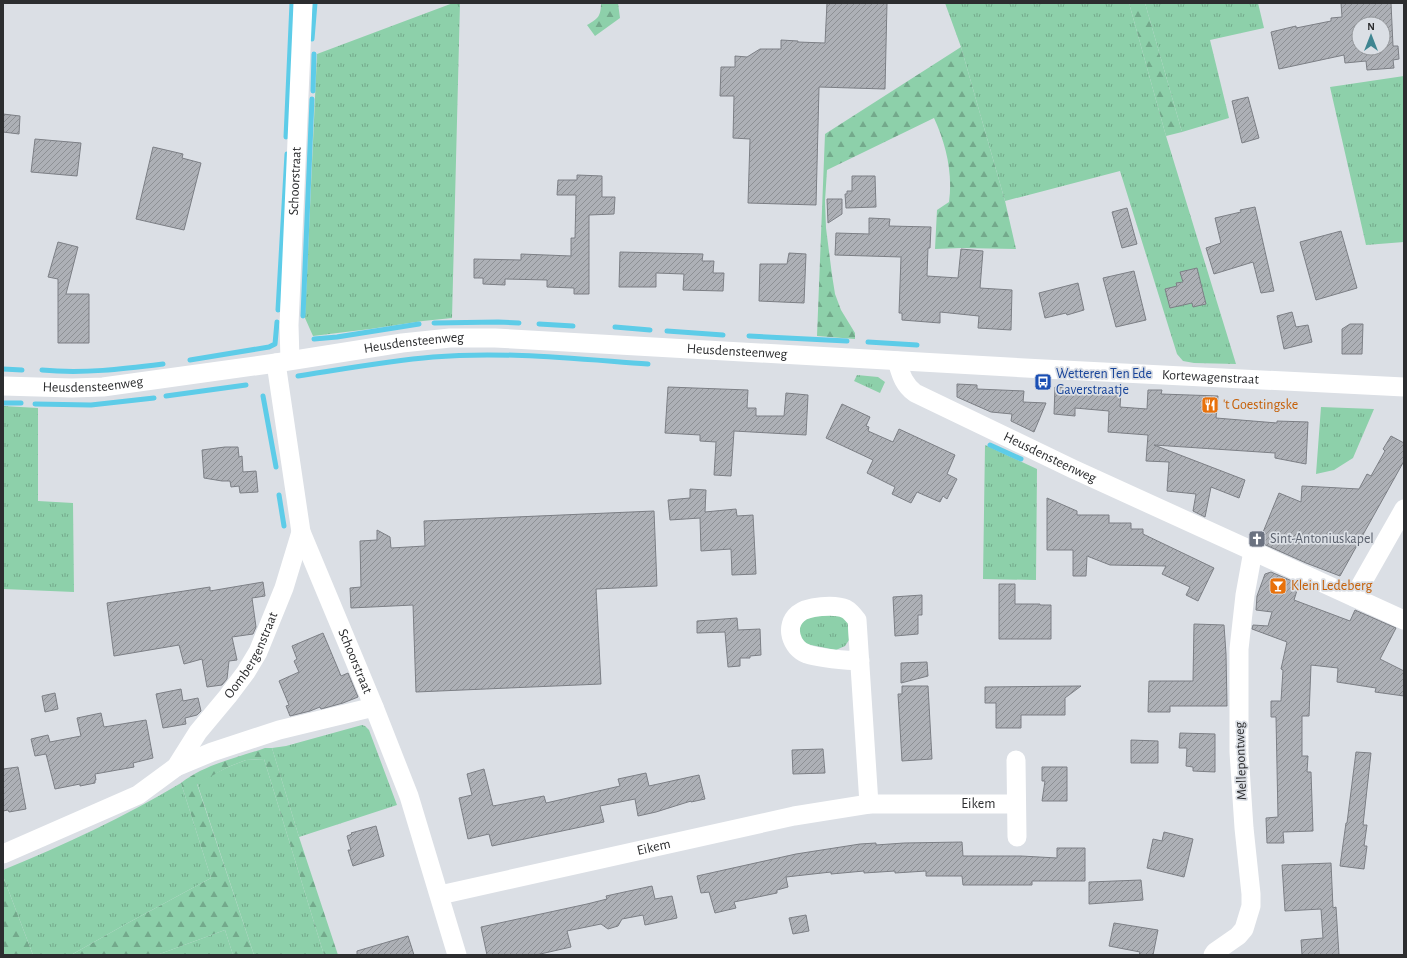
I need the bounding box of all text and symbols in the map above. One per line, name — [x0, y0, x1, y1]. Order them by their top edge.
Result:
north arrow — [1351, 16, 1391, 56]
text: N — [1367, 21, 1375, 32]
street label: Schoorstraat — [287, 146, 304, 216]
street label: Heusdensteenweg — [363, 331, 464, 356]
street label: Heusdensteenweg — [686, 342, 788, 362]
place label: Wetteren Ten Ede Gaverstraatje — [1056, 367, 1152, 397]
street label: Kortewagenstraat — [1162, 368, 1260, 387]
bus stop icon: Wetteren Ten Ede Gaverstraatje — [1033, 372, 1053, 392]
street label: Heusdensteenweg — [42, 374, 144, 395]
restaurant icon: 't Goestingske — [1200, 395, 1220, 415]
place label: 't Goestingske — [1223, 398, 1298, 412]
street label: Heusdensteenweg — [1001, 430, 1098, 486]
church icon: Sint-Antoniuskapel — [1247, 529, 1267, 549]
place label: Sint-Antoniuskapel — [1270, 532, 1374, 546]
bar icon: Klein Ledeberg — [1268, 576, 1288, 596]
place label: Klein Ledeberg — [1291, 579, 1372, 593]
street label: Oombergenstraat — [222, 610, 281, 701]
street label: Schoorstraat — [335, 627, 375, 696]
street label: Mellepontweg — [1233, 721, 1249, 800]
street label: Eikem — [961, 797, 995, 811]
street label: Eikem — [636, 837, 672, 858]

